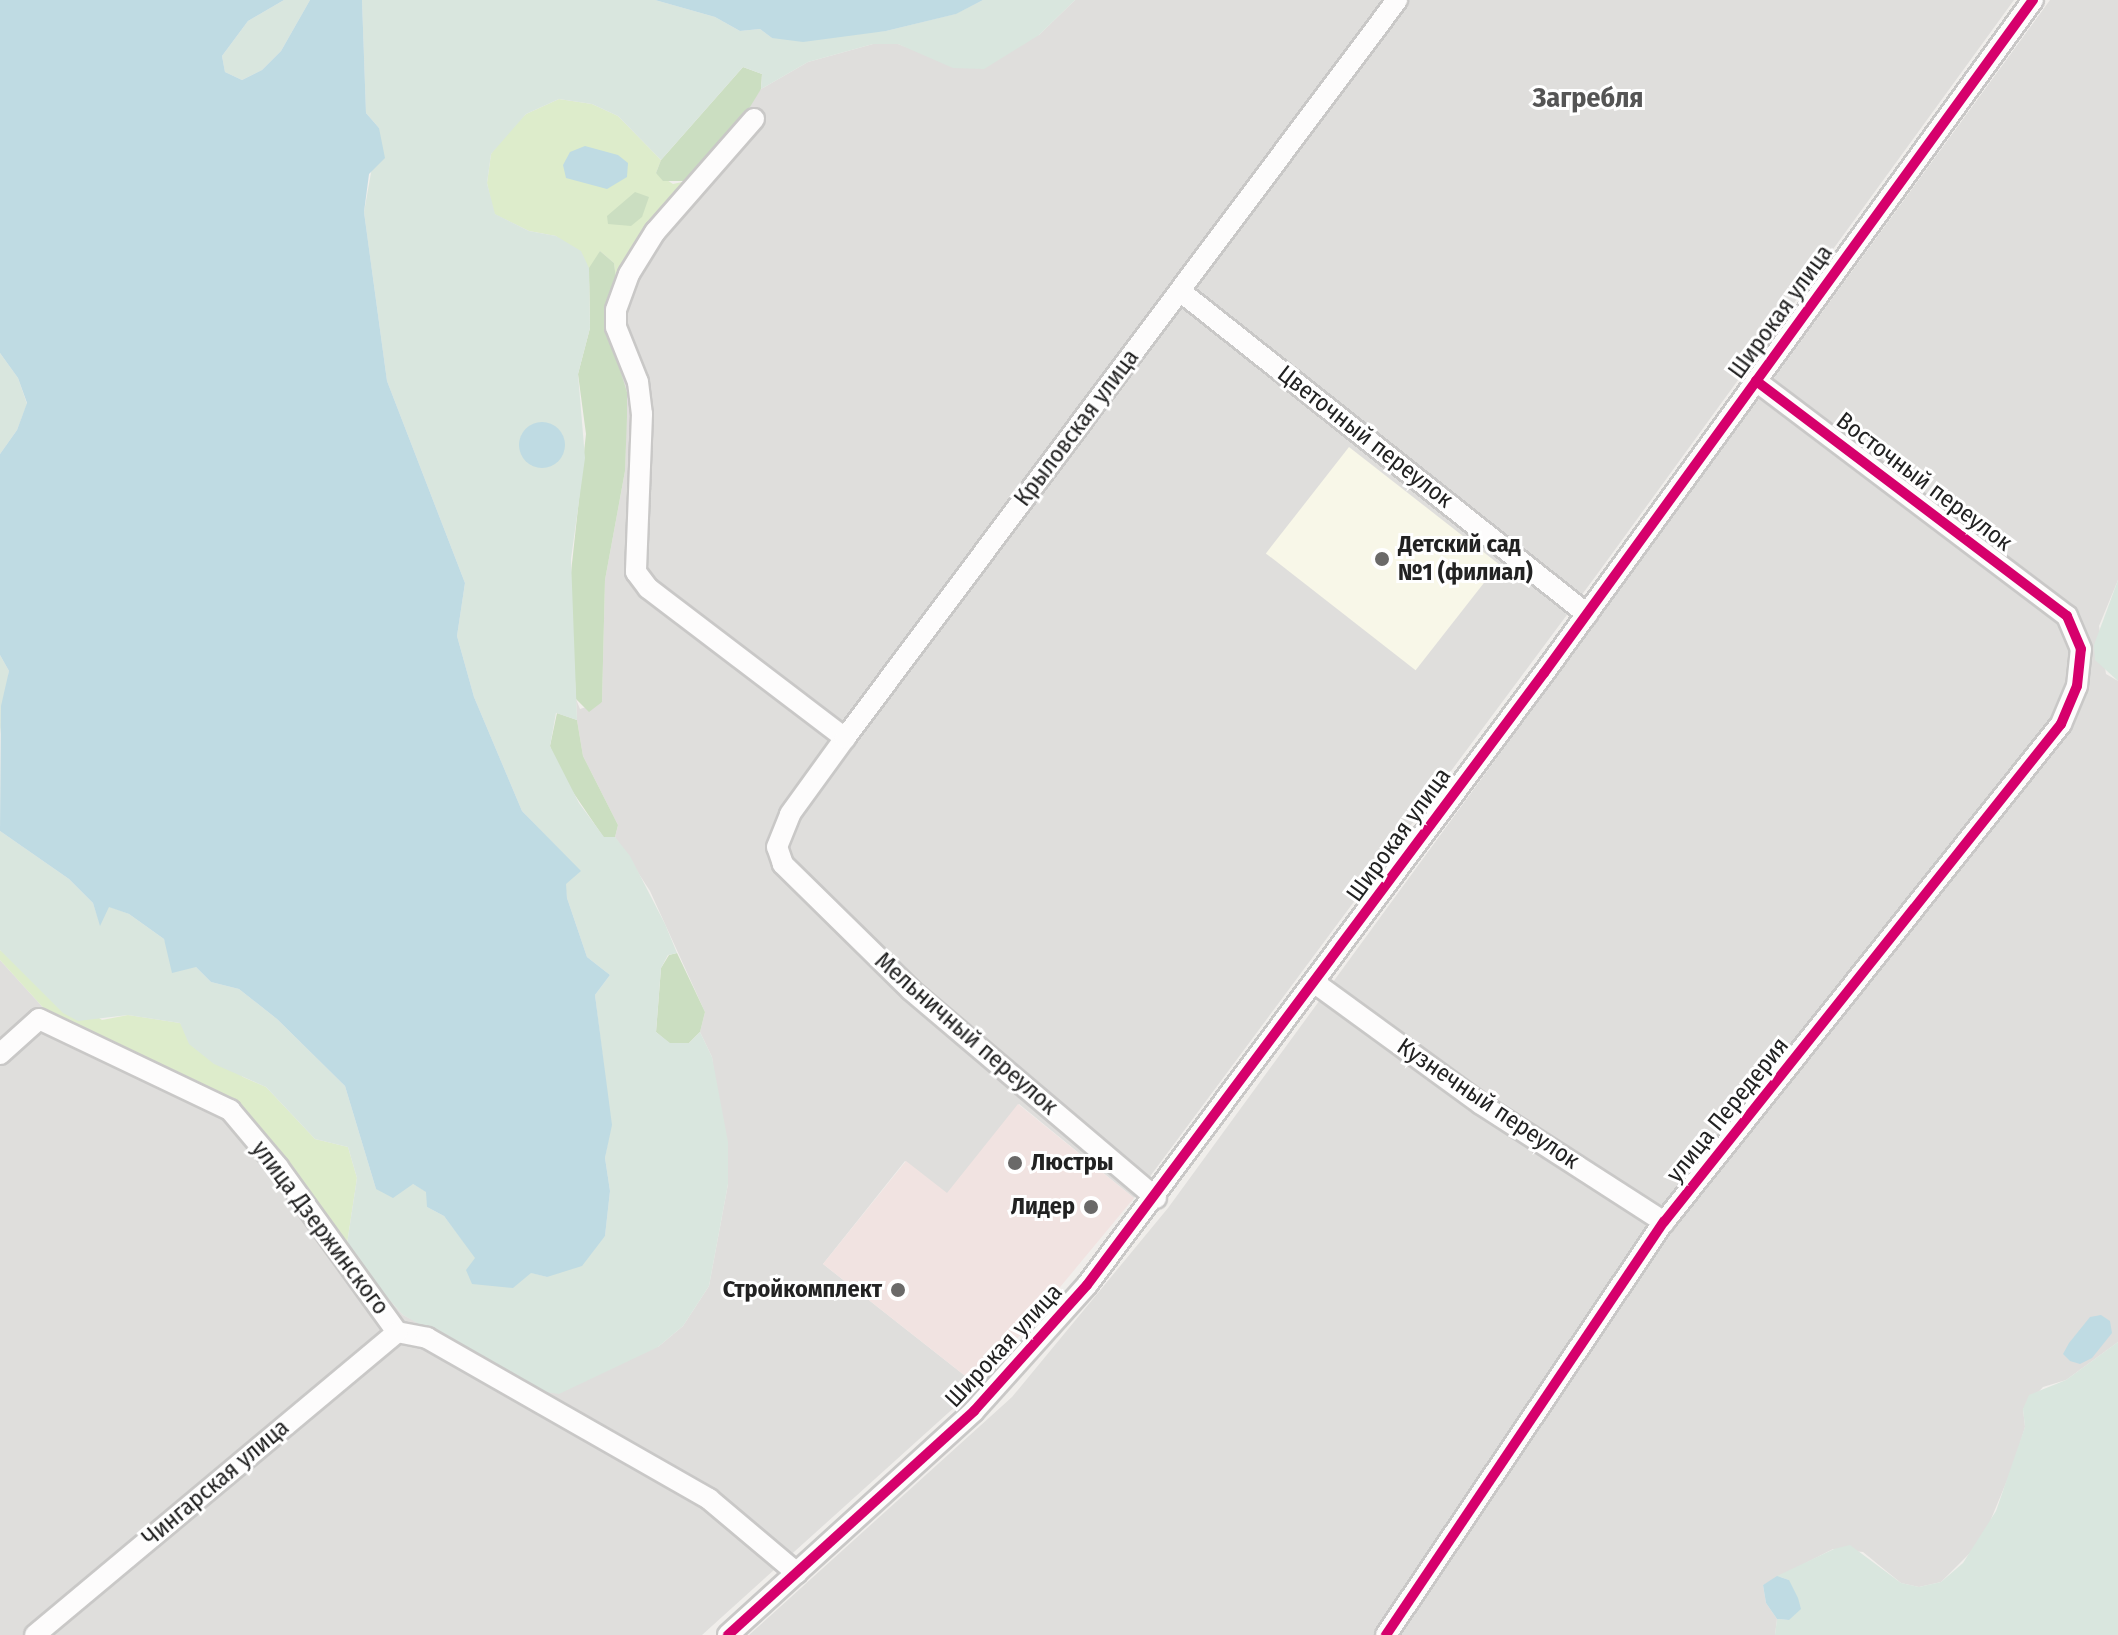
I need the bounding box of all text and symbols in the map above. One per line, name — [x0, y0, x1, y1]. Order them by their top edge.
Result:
district label: Загребля — [1532, 81, 1644, 115]
street label: Широкая улица — [1723, 239, 1839, 385]
street label: Крыловская улица — [1009, 344, 1145, 512]
street label: Цветочный переулок — [1272, 360, 1458, 514]
street label: Восточный переулок — [1830, 407, 2018, 557]
place label: Детский сад №1 (филиал) — [1398, 531, 1533, 587]
marker: Детский сад №1 (филиал) — [1373, 550, 1391, 568]
street label: Широкая улица — [1341, 762, 1457, 908]
street label: Мельничный переулок — [869, 947, 1063, 1121]
street label: Кузнечный переулок — [1392, 1032, 1584, 1176]
street label: улица Передерия — [1661, 1032, 1795, 1188]
street label: улица Дзержинского — [245, 1135, 395, 1321]
place label: Люстры — [1031, 1149, 1113, 1177]
marker: Люстры — [1006, 1154, 1024, 1172]
place label: Лидер — [1011, 1193, 1075, 1221]
marker: Лидер — [1082, 1198, 1100, 1216]
place label: Стройкомплект — [723, 1276, 882, 1304]
street label: Широкая улица — [939, 1278, 1069, 1414]
marker: Стройкомплект — [889, 1281, 907, 1299]
street label: Чингарская улица — [137, 1413, 295, 1553]

